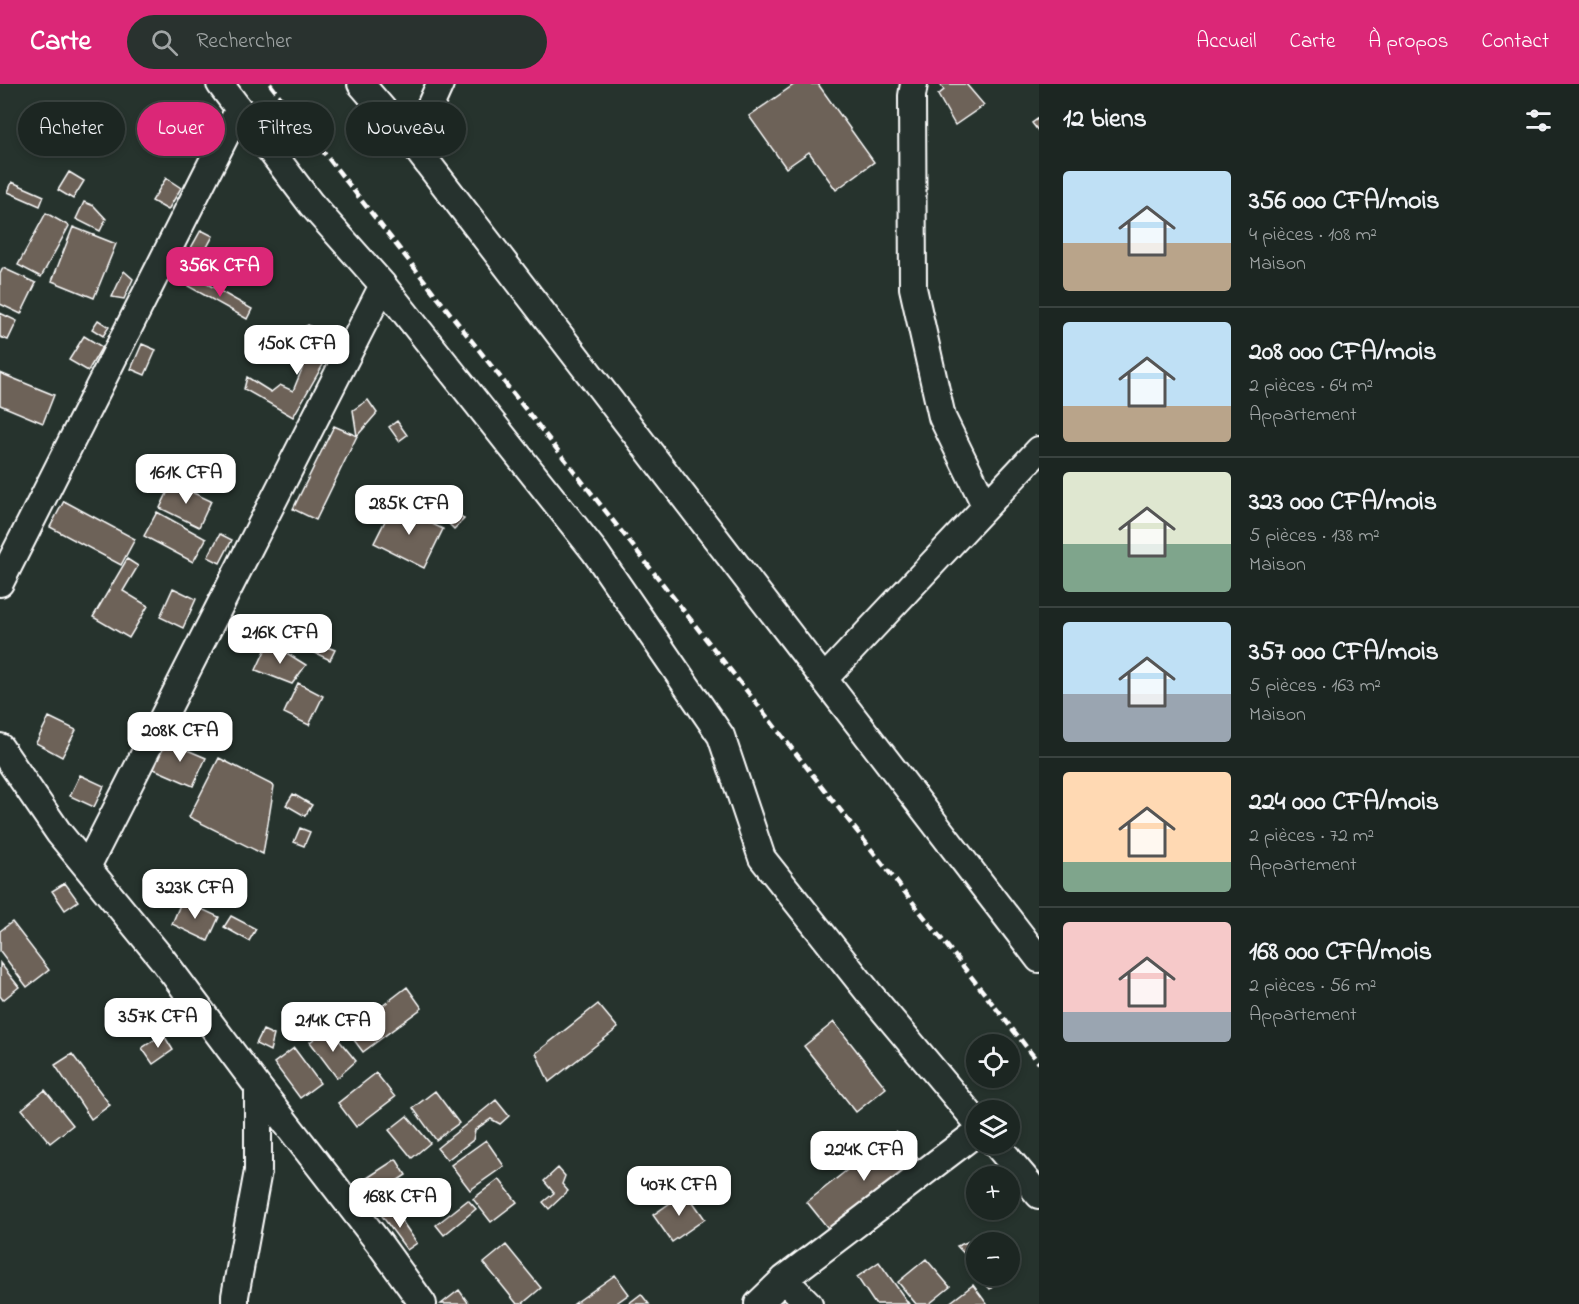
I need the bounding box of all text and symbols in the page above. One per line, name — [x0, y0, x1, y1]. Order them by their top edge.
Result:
search box — [127, 15, 547, 69]
text: Carte — [30, 22, 91, 63]
icon: search — [148, 26, 181, 59]
text: Rechercher — [196, 26, 292, 58]
text: Accueil — [1196, 27, 1257, 57]
text: Carte — [1290, 27, 1335, 57]
text: À propos — [1368, 27, 1448, 57]
text: Contact — [1481, 27, 1549, 57]
text: 12 biens — [1063, 101, 1147, 139]
chip: Acheter — [18, 102, 125, 156]
chip: Louer — [137, 102, 225, 156]
chip: Filtres — [237, 102, 334, 156]
chip: Nouveau — [346, 102, 466, 156]
icon: filters — [1522, 104, 1555, 137]
text: 356 000 CFA/mois — [1249, 183, 1440, 221]
icon: home — [1111, 195, 1183, 267]
text: 4 pièces · 108 m² — [1249, 221, 1377, 250]
pin: 356K CFA — [158, 247, 282, 298]
text: Maison — [1249, 250, 1306, 279]
text: 356K CFA — [180, 252, 260, 281]
pin: 150K CFA — [235, 325, 359, 376]
text: 150K CFA — [258, 330, 336, 359]
text: 208 000 CFA/mois — [1249, 334, 1436, 372]
icon: home — [1111, 346, 1183, 418]
text: 2 pièces · 64 m² — [1249, 372, 1373, 401]
text: Appartement — [1249, 401, 1357, 430]
pin: 161K CFA — [124, 454, 248, 505]
text: 161K CFA — [150, 459, 222, 488]
text: 323 000 CFA/mois — [1249, 484, 1437, 522]
pin: 285K CFA — [347, 485, 471, 536]
text: 285K CFA — [369, 490, 449, 519]
icon: home — [1111, 496, 1183, 568]
text: 5 pièces · 138 m² — [1249, 522, 1380, 551]
text: Maison — [1249, 551, 1306, 580]
pin: 216K CFA — [218, 614, 342, 665]
text: 216K CFA — [242, 619, 318, 648]
text: 357 000 CFA/mois — [1249, 634, 1439, 672]
icon: home — [1111, 646, 1183, 718]
text: 5 pièces · 163 m² — [1249, 672, 1381, 701]
text: Maison — [1249, 701, 1306, 730]
pin: 208K CFA — [118, 712, 242, 763]
text: 208K CFA — [141, 717, 219, 746]
text: 224 000 CFA/mois — [1249, 784, 1439, 822]
icon: home — [1111, 796, 1183, 868]
text: 2 pièces · 72 m² — [1249, 822, 1374, 851]
text: Appartement — [1249, 851, 1357, 880]
pin: 323K CFA — [133, 869, 257, 920]
text: 323K CFA — [156, 874, 234, 903]
text: 168 000 CFA/mois — [1249, 934, 1432, 972]
icon: home — [1111, 946, 1183, 1018]
text: 2 pièces · 56 m² — [1249, 972, 1376, 1001]
pin: 357K CFA — [96, 998, 220, 1049]
text: Appartement — [1249, 1001, 1357, 1030]
pin: 214K CFA — [271, 1002, 395, 1053]
text: 357K CFA — [119, 1003, 197, 1032]
text: 214K CFA — [295, 1007, 371, 1036]
map controls — [966, 1034, 1020, 1286]
button: locate — [966, 1034, 1020, 1088]
button: layers — [966, 1100, 1020, 1154]
pin: 224K CFA — [802, 1131, 926, 1182]
text: 224K CFA — [824, 1136, 904, 1165]
pin: 407K CFA — [617, 1166, 741, 1217]
button: + — [966, 1166, 1020, 1220]
text: 407K CFA — [641, 1171, 717, 1200]
pin: 168K CFA — [338, 1178, 462, 1229]
text: 168K CFA — [363, 1183, 437, 1212]
button: − — [966, 1232, 1020, 1286]

